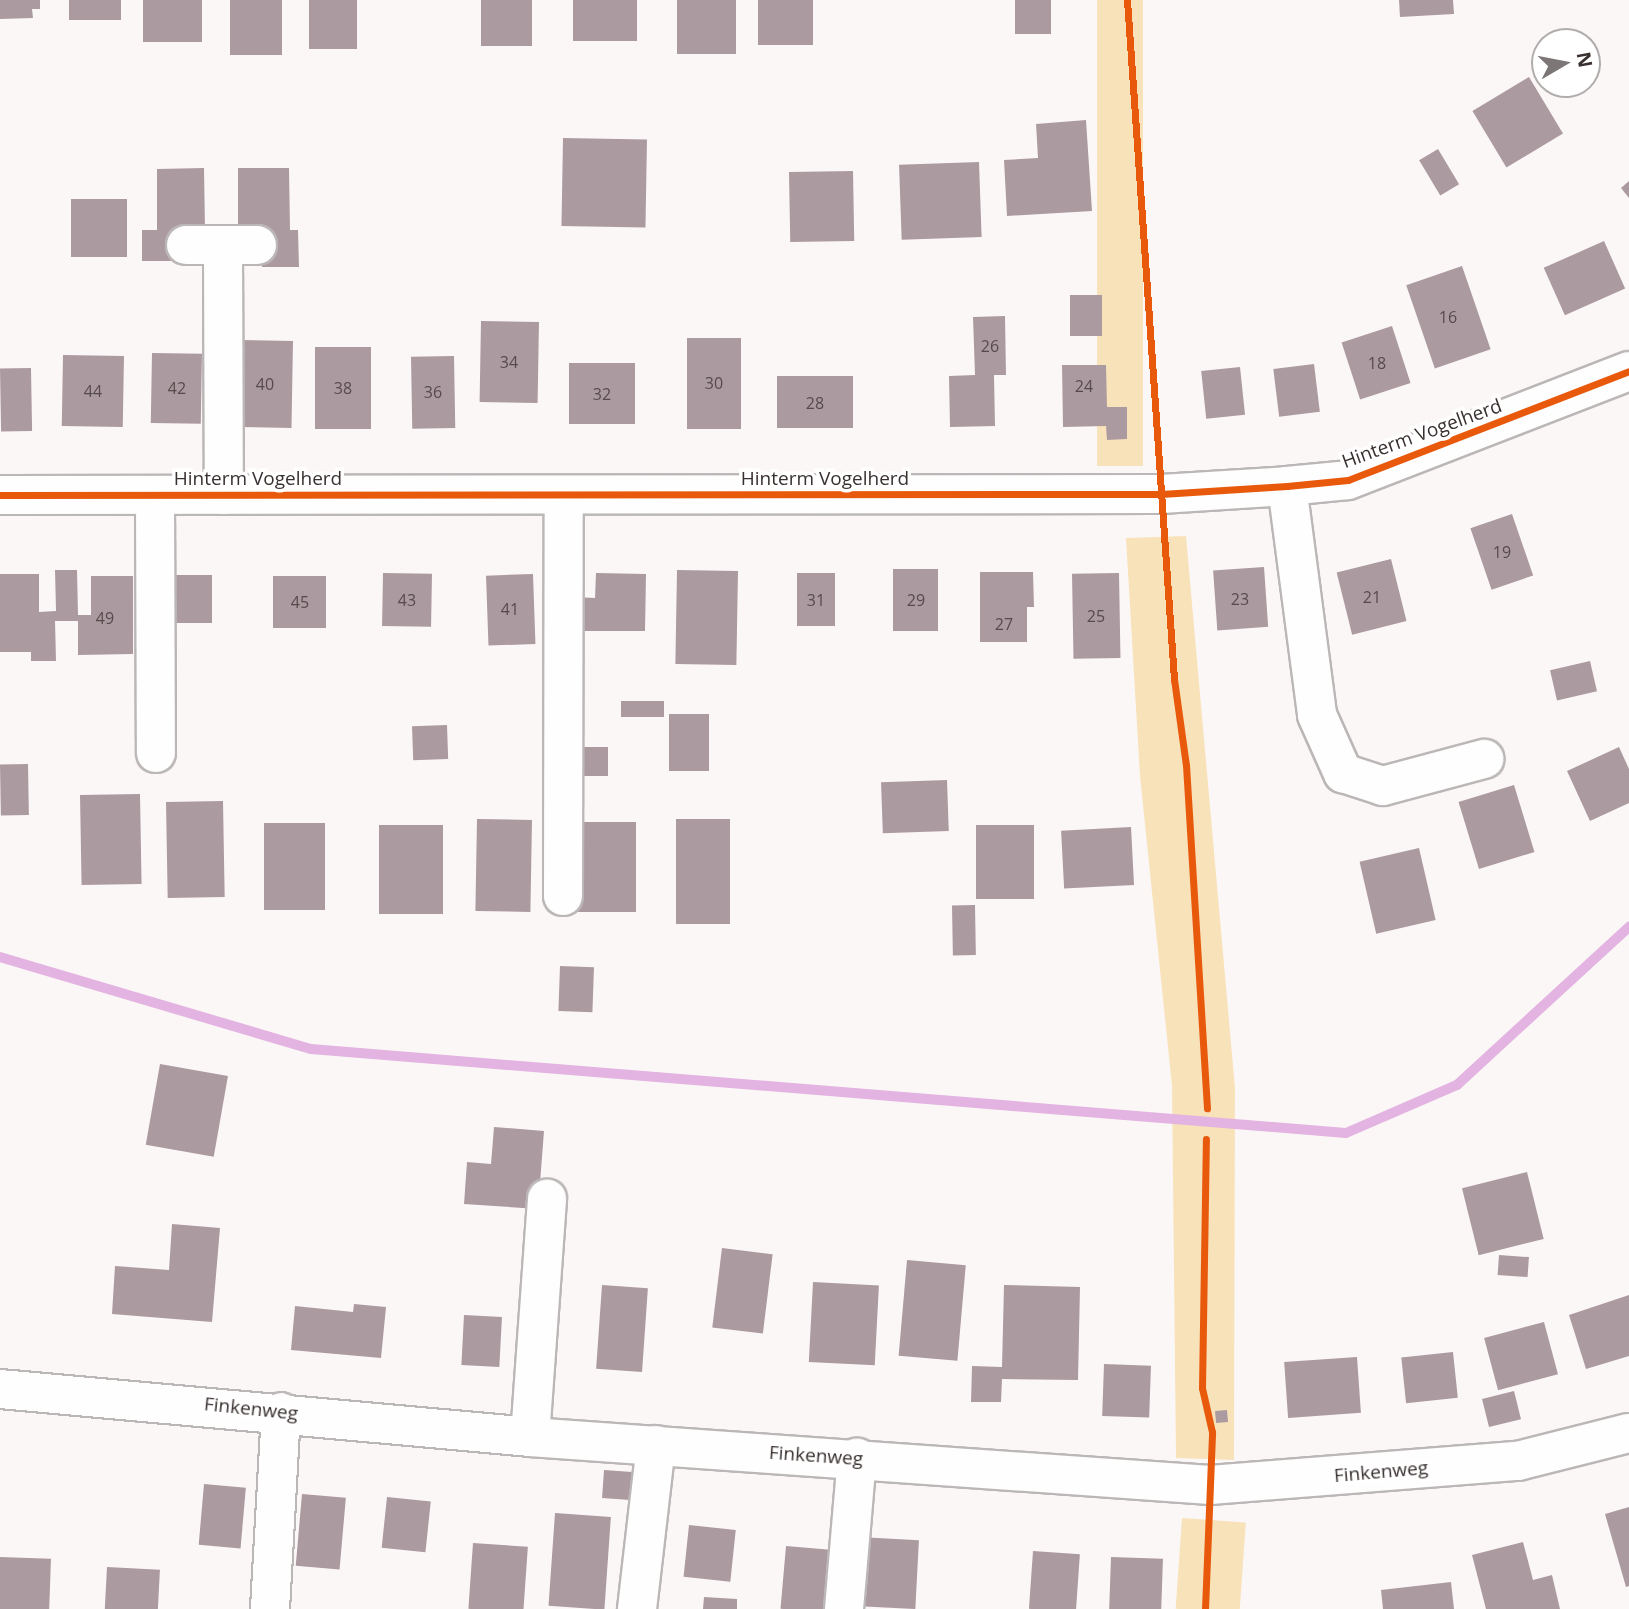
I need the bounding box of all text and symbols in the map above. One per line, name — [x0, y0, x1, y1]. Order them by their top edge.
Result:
north arrow — [1531, 28, 1601, 98]
text: N — [1571, 50, 1599, 70]
house number: 16 — [1439, 307, 1457, 327]
house number: 26 — [981, 336, 999, 356]
house number: 34 — [500, 352, 518, 372]
house number: 18 — [1368, 353, 1386, 373]
house number: 30 — [705, 373, 723, 393]
house number: 40 — [256, 374, 274, 394]
house number: 24 — [1075, 376, 1093, 396]
house number: 42 — [168, 378, 186, 398]
house number: 38 — [334, 378, 352, 398]
house number: 44 — [84, 381, 102, 401]
house number: 36 — [424, 382, 442, 402]
house number: 32 — [593, 384, 611, 404]
house number: 28 — [806, 393, 824, 413]
street label: Hinterm Vogelherd — [1339, 394, 1505, 474]
street label: Hinterm Vogelherd — [174, 468, 342, 490]
street label: Hinterm Vogelherd — [741, 468, 909, 490]
house number: 19 — [1493, 542, 1511, 562]
house number: 21 — [1363, 587, 1381, 607]
house number: 23 — [1231, 589, 1249, 609]
house number: 43 — [398, 590, 416, 610]
house number: 31 — [807, 590, 825, 610]
house number: 29 — [907, 590, 925, 610]
house number: 45 — [291, 592, 309, 612]
house number: 41 — [501, 599, 519, 619]
house number: 25 — [1087, 606, 1105, 626]
house number: 49 — [96, 608, 114, 628]
house number: 27 — [995, 614, 1013, 634]
street label: Finkenweg — [203, 1393, 299, 1425]
street label: Finkenweg — [768, 1441, 864, 1471]
street label: Finkenweg — [1333, 1457, 1429, 1487]

